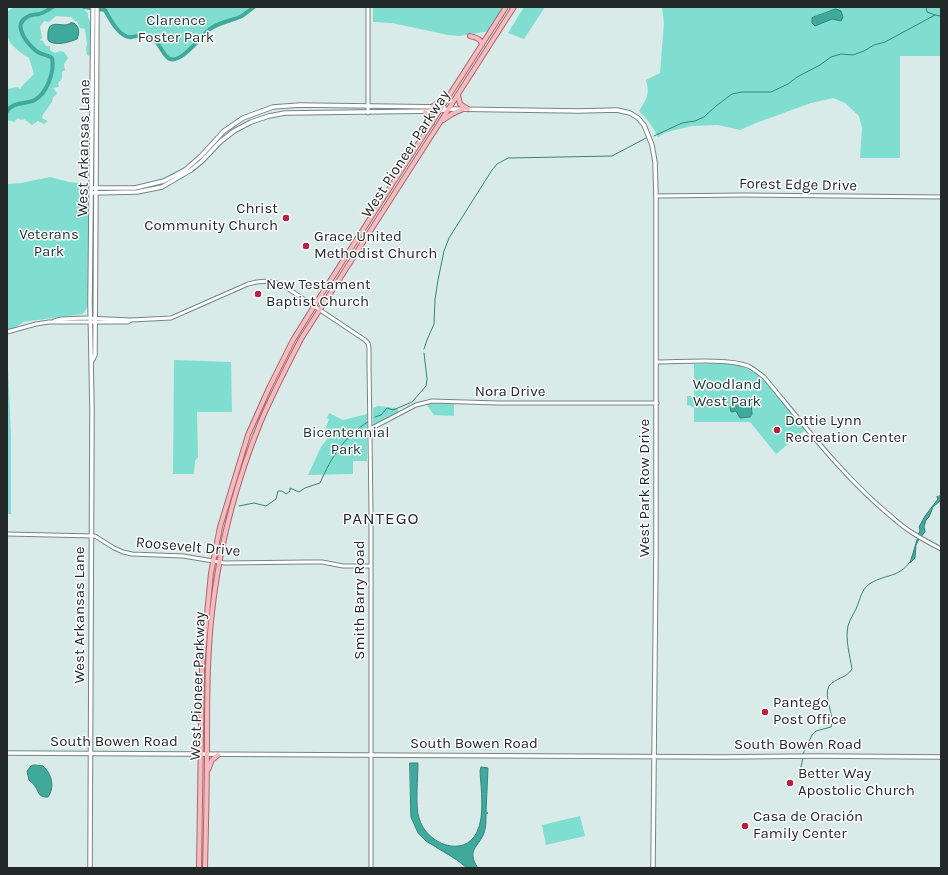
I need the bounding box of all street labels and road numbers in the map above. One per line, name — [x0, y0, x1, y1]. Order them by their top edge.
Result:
street label: West Arkansas Lane — [74, 79, 94, 217]
street label: West Pioneer Parkway — [358, 87, 454, 221]
street label: Forest Edge Drive — [739, 175, 857, 195]
street label: Nora Drive — [475, 383, 545, 401]
street label: West Park Row Drive — [636, 419, 654, 557]
street label: Roosevelt Drive — [135, 533, 241, 561]
street label: Smith Barry Road — [351, 540, 369, 660]
street label: West Arkansas Lane — [71, 546, 89, 684]
street label: West Pioneer Parkway — [186, 611, 210, 761]
street label: South Bowen Road — [50, 733, 178, 751]
street label: South Bowen Road — [410, 735, 538, 753]
street label: South Bowen Road — [734, 736, 862, 754]

